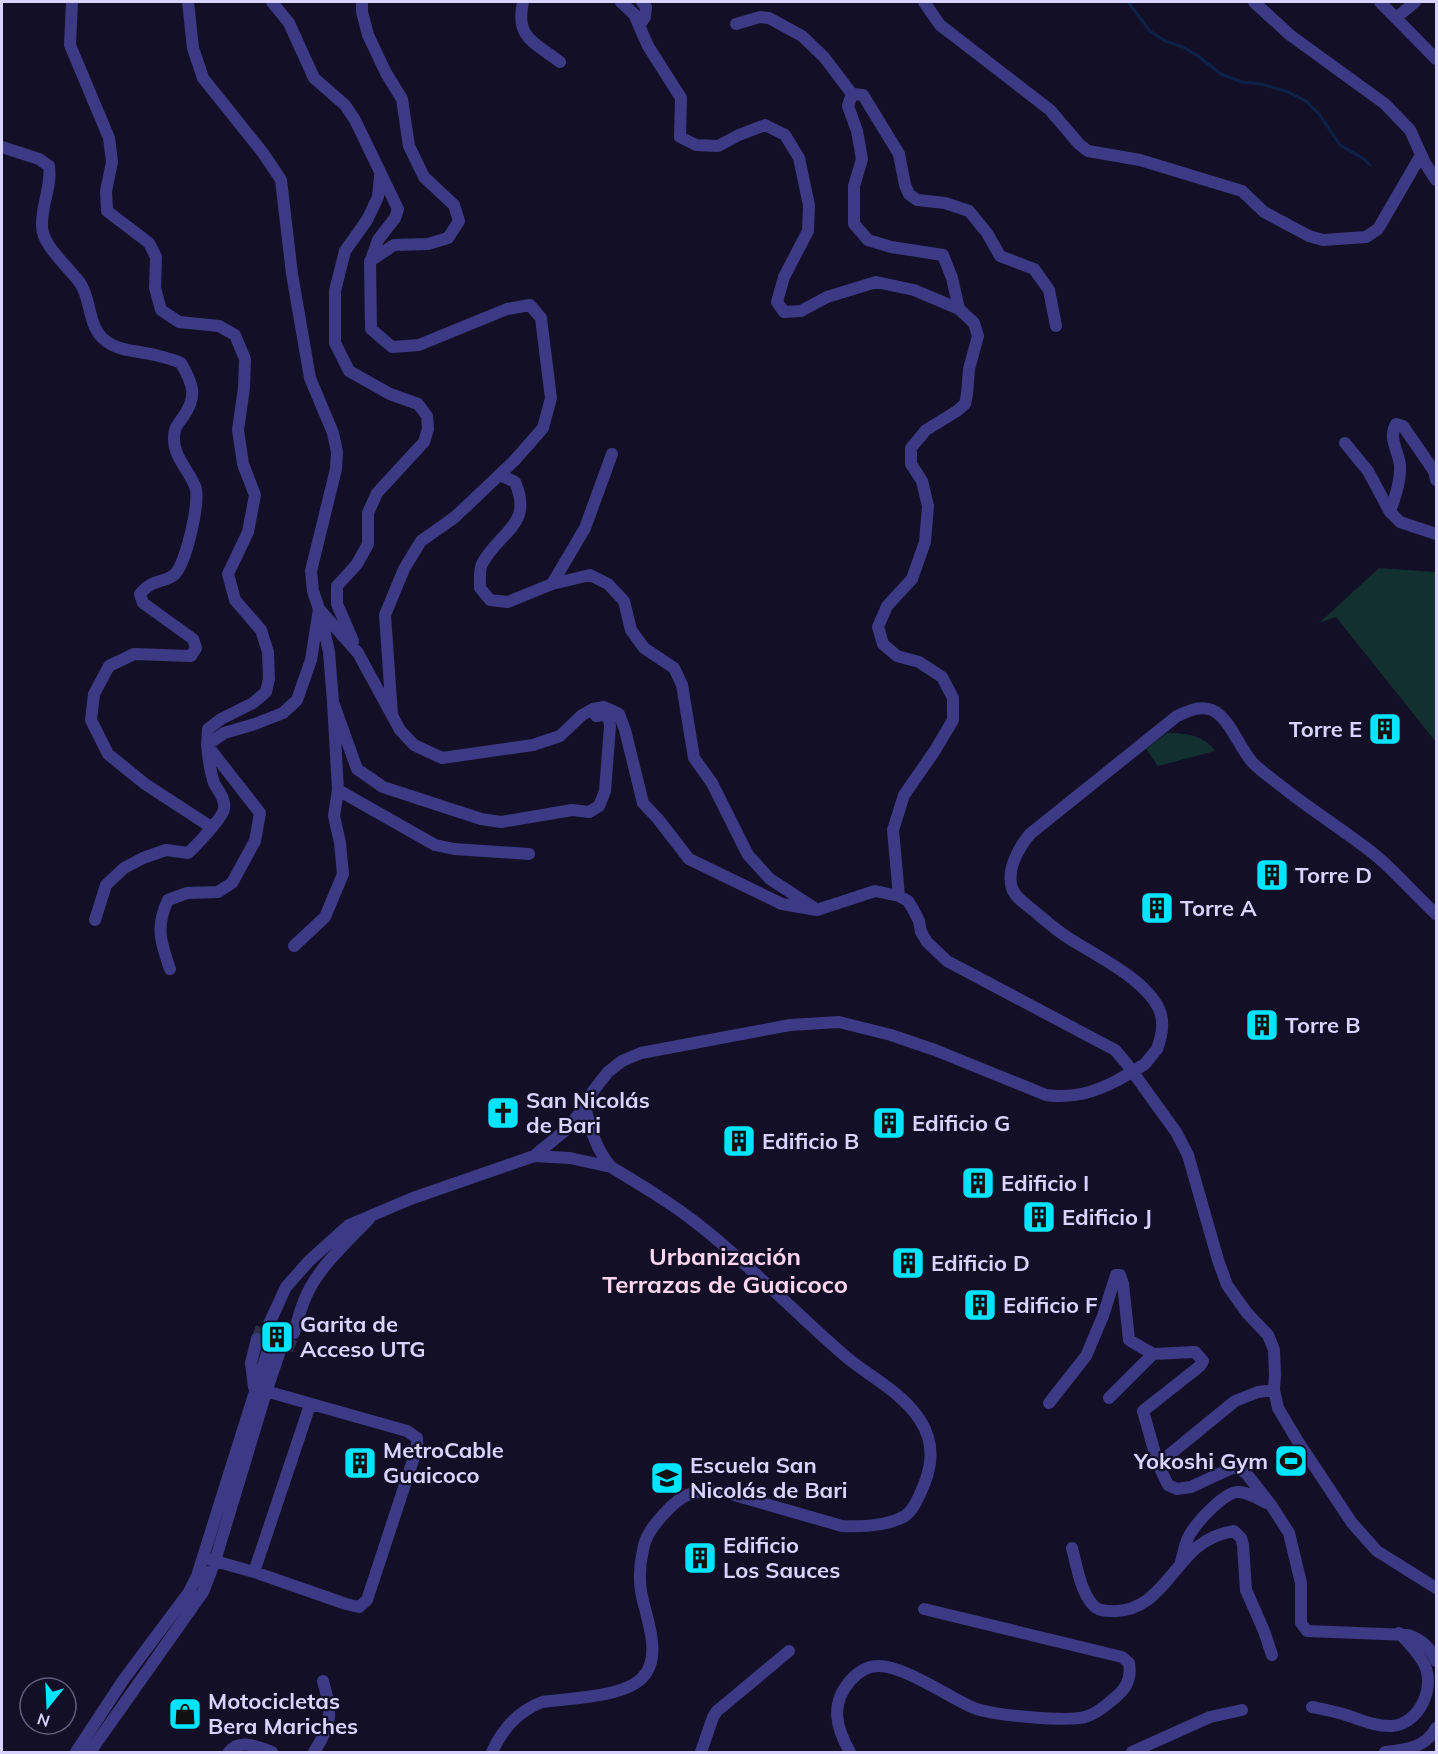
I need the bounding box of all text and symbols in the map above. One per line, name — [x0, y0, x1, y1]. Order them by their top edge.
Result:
building icon: Torre E — [1367, 711, 1403, 747]
place label: Torre E — [1289, 715, 1362, 743]
building icon: Torre D — [1254, 857, 1290, 893]
place label: Torre D — [1295, 861, 1372, 889]
building icon: Torre A — [1139, 890, 1175, 926]
place label: Torre A — [1180, 894, 1257, 922]
building icon: Torre B — [1244, 1007, 1280, 1043]
place label: Torre B — [1285, 1011, 1360, 1039]
place label: San Nicolás de Bari — [526, 1086, 650, 1139]
church icon: San Nicolás de Bari — [485, 1095, 521, 1131]
building icon: Edificio G — [871, 1105, 907, 1141]
place label: Edificio G — [912, 1109, 1010, 1137]
building icon: Edificio B — [721, 1123, 757, 1159]
place label: Edificio B — [762, 1127, 859, 1155]
building icon: Edificio I — [960, 1165, 996, 1201]
place label: Edificio I — [1001, 1169, 1089, 1197]
building icon: Edificio J — [1021, 1199, 1057, 1235]
place label: Edificio J — [1062, 1203, 1152, 1231]
district label: Urbanización Terrazas de Guaicoco — [602, 1241, 848, 1299]
building icon: Edificio D — [890, 1245, 926, 1281]
place label: Edificio D — [931, 1249, 1030, 1277]
building icon: Edificio F — [962, 1287, 998, 1323]
place label: Edificio F — [1003, 1291, 1098, 1319]
place label: Garita de Acceso UTG — [300, 1310, 426, 1363]
building icon: Garita de Acceso UTG — [259, 1319, 295, 1355]
place label: MetroCable Guaicoco — [383, 1436, 504, 1489]
sports icon: Yokoshi Gym — [1273, 1443, 1309, 1479]
building icon: MetroCable Guaicoco — [342, 1445, 378, 1481]
place label: Yokoshi Gym — [1133, 1447, 1268, 1475]
place label: Escuela San Nicolás de Bari — [690, 1451, 848, 1504]
school or university icon: Escuela San Nicolás de Bari — [649, 1460, 685, 1496]
place label: Edificio Los Sauces — [723, 1531, 840, 1584]
building icon: Edificio Los Sauces — [682, 1540, 718, 1576]
north arrow — [18, 1676, 78, 1736]
place label: Motocicletas Bera Mariches — [208, 1687, 358, 1740]
shop icon: Motocicletas Bera Mariches — [167, 1696, 203, 1732]
text: N — [35, 1709, 52, 1732]

